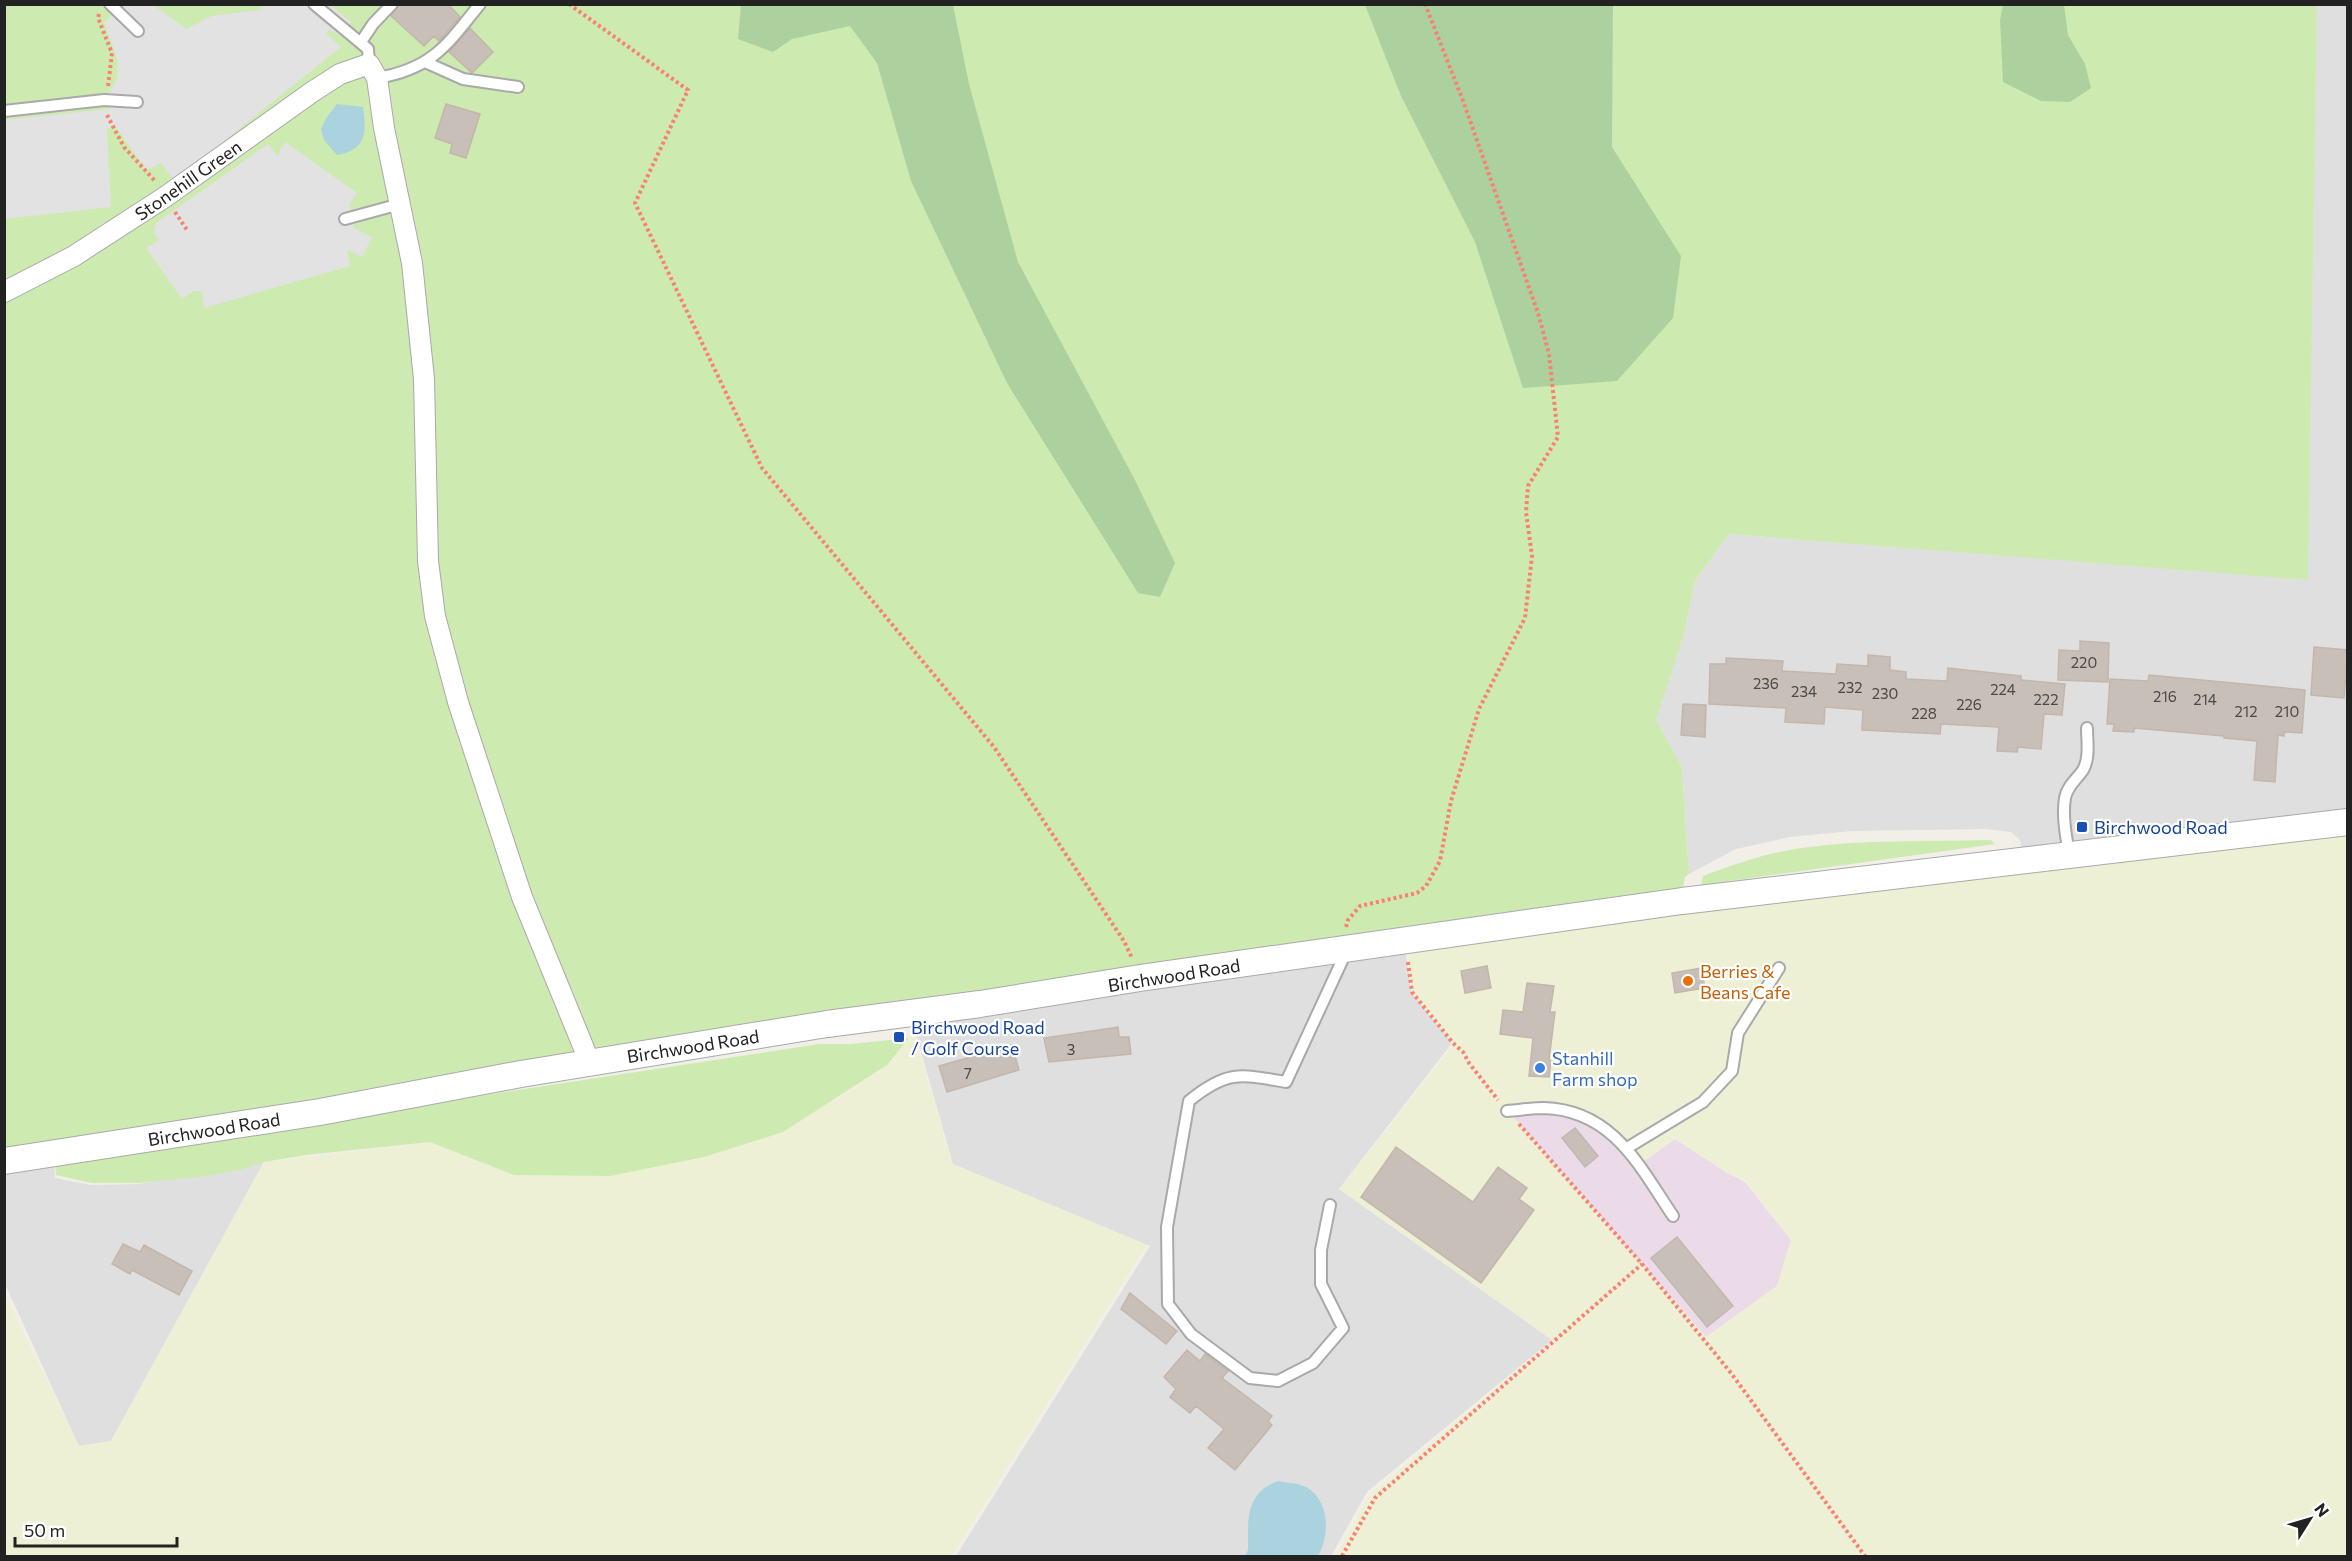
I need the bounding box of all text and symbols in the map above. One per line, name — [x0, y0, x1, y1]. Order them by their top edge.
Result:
street label: Stonehill Green — [130, 135, 246, 225]
house number: 220 — [2071, 653, 2097, 671]
house number: 236 — [1753, 674, 1779, 692]
house number: 232 — [1837, 678, 1863, 696]
house number: 224 — [1990, 680, 2016, 698]
house number: 234 — [1791, 682, 1817, 700]
house number: 230 — [1872, 684, 1898, 702]
house number: 216 — [2153, 687, 2177, 705]
house number: 222 — [2034, 690, 2058, 708]
house number: 214 — [2193, 690, 2217, 708]
house number: 226 — [1956, 695, 1982, 713]
house number: 212 — [2234, 702, 2258, 720]
house number: 210 — [2275, 702, 2299, 720]
house number: 228 — [1911, 704, 1937, 722]
place label: Birchwood Road — [2094, 816, 2228, 838]
marker: Birchwood Road — [2075, 820, 2089, 834]
street label: Birchwood Road — [1106, 954, 1242, 996]
place label: Berries & Beans Cafe — [1700, 960, 1790, 1003]
marker: Berries & Beans Cafe — [1681, 974, 1695, 988]
place label: Birchwood Road / Golf Course — [911, 1016, 1045, 1059]
street label: Birchwood Road — [625, 1025, 761, 1067]
marker: Birchwood Road / Golf Course — [892, 1030, 906, 1044]
house number: 3 — [1067, 1040, 1075, 1058]
place label: Stanhill Farm shop — [1552, 1047, 1638, 1090]
marker: Stanhill Farm shop — [1533, 1061, 1547, 1075]
house number: 7 — [964, 1064, 972, 1082]
street label: Birchwood Road — [146, 1108, 282, 1150]
north arrow — [2280, 1489, 2340, 1549]
text: N — [2311, 1499, 2334, 1520]
scale bar — [15, 1510, 177, 1548]
text: 50 m — [24, 1519, 65, 1541]

